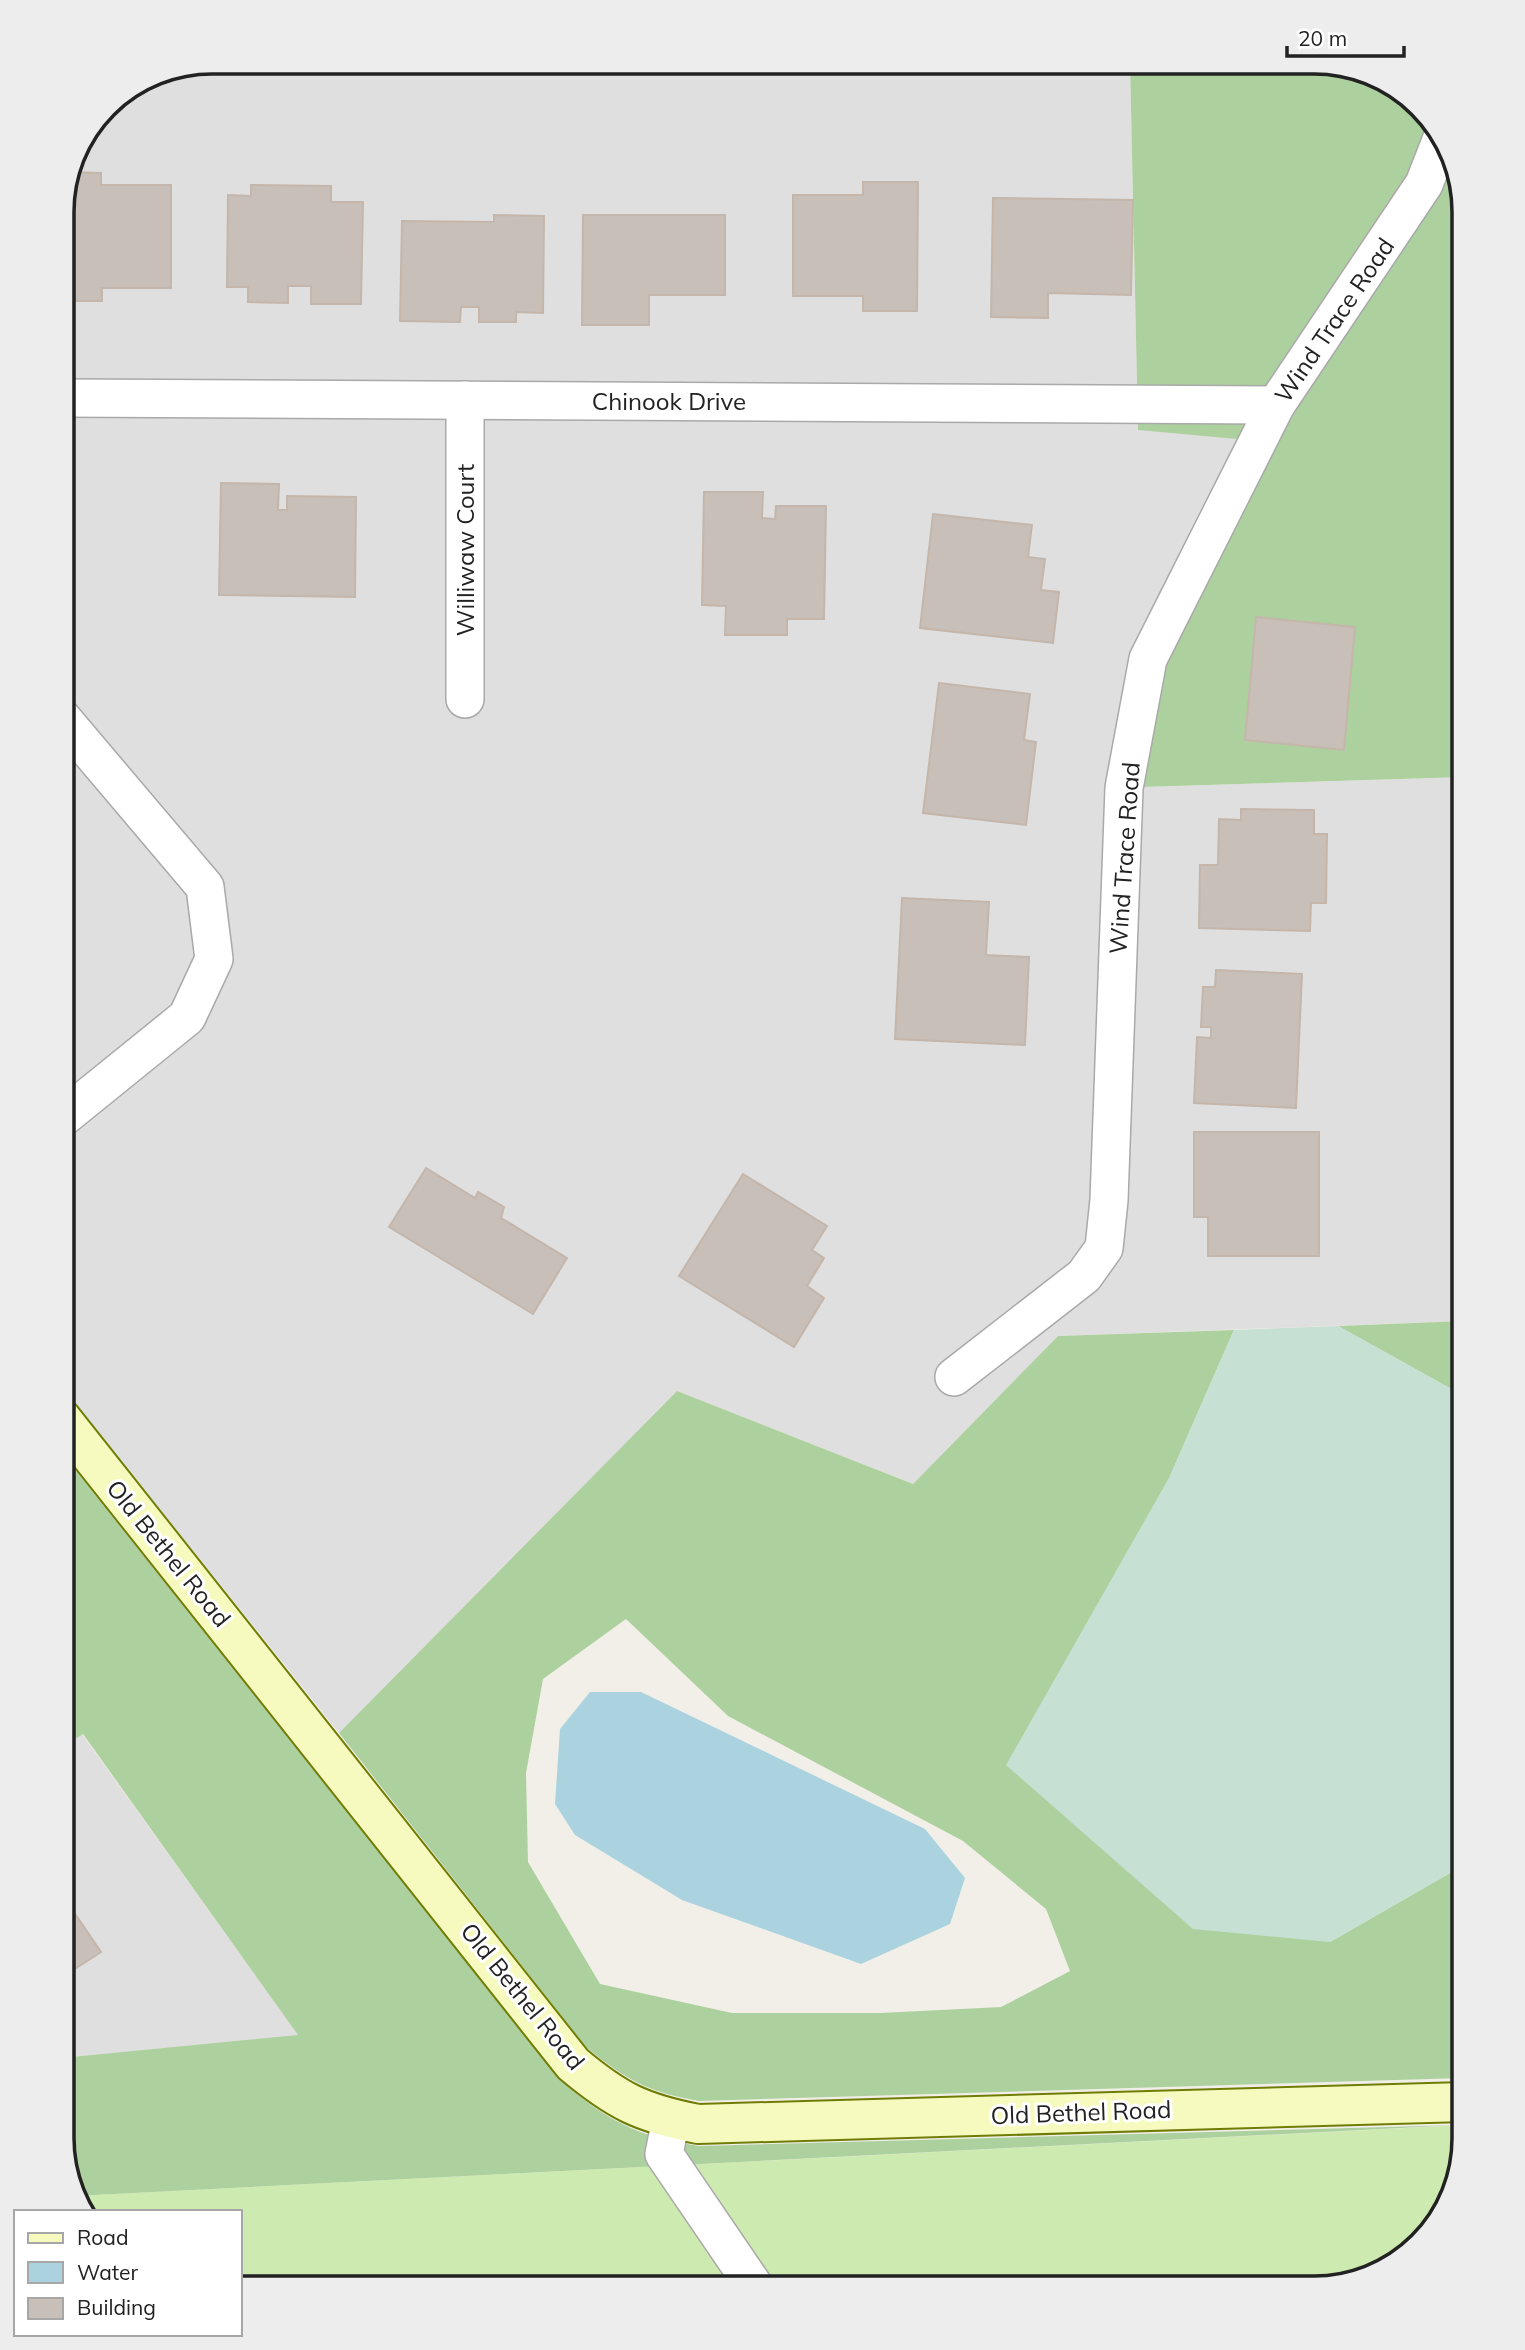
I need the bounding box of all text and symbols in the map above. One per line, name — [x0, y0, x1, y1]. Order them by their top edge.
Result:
scale bar — [1287, 14, 1404, 58]
text: 20 m — [1298, 25, 1347, 51]
street label: Wind Trace Road — [1268, 232, 1400, 408]
street label: Chinook Drive — [592, 386, 746, 416]
street label: Williwaw Court — [450, 464, 480, 636]
street label: Wind Trace Road — [1102, 761, 1146, 955]
street label: Old Bethel Road — [101, 1473, 237, 1633]
street label: Old Bethel Road — [455, 1916, 591, 2076]
street label: Old Bethel Road — [990, 2094, 1172, 2130]
legend — [14, 2210, 242, 2336]
text: Road — [77, 2224, 128, 2250]
text: Water — [77, 2259, 138, 2285]
text: Building — [77, 2294, 156, 2320]

